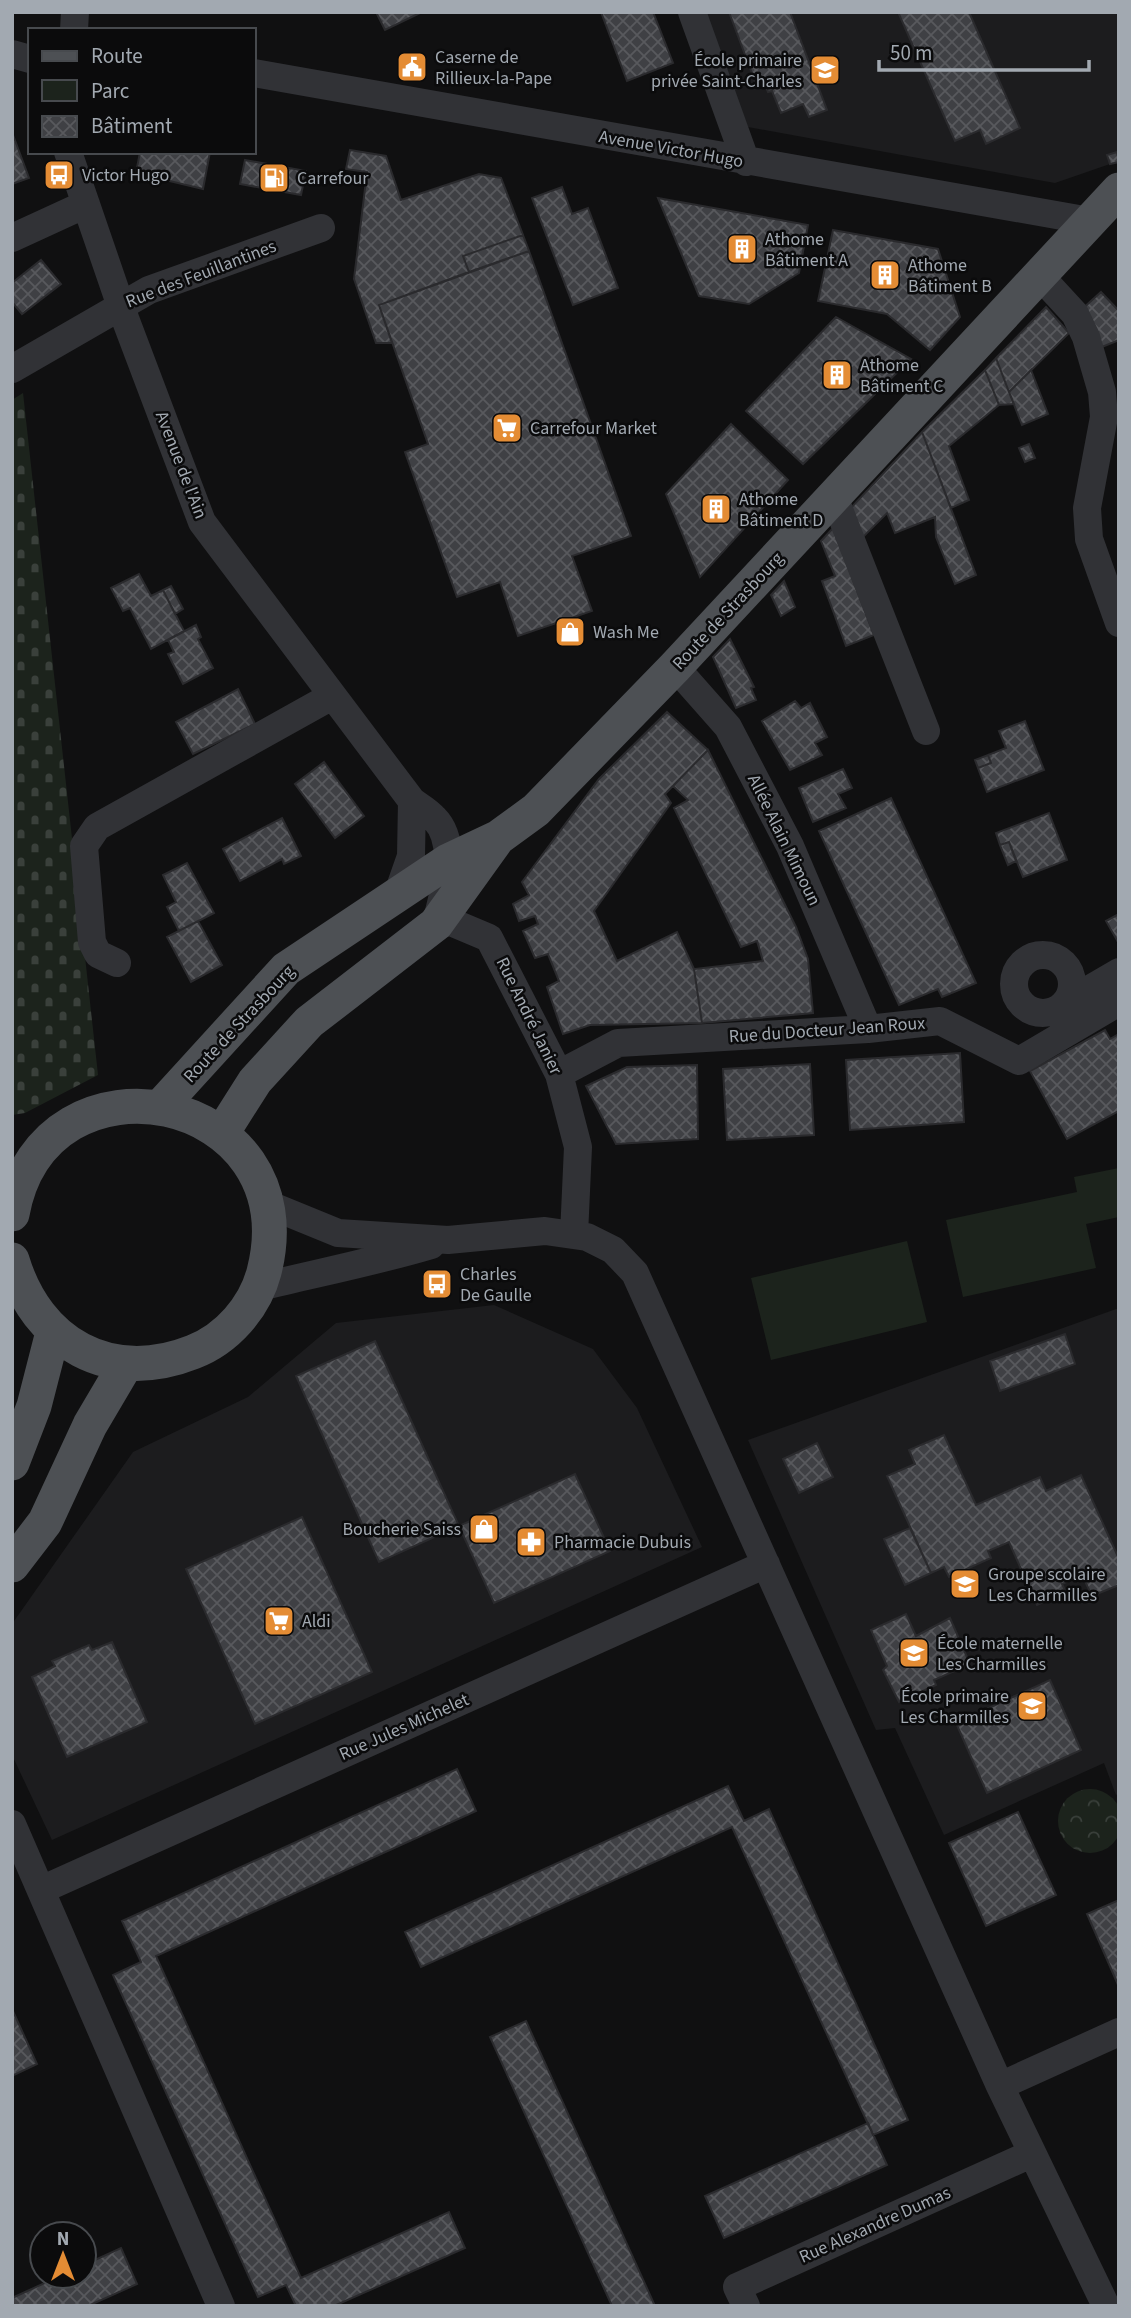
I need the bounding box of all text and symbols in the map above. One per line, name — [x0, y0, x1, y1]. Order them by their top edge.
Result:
legend — [28, 28, 256, 154]
scale bar — [879, 28, 1089, 72]
text: 50 m — [890, 38, 932, 68]
text: Route — [91, 41, 143, 71]
place label: Caserne de Rillieux-la-Pape — [435, 45, 552, 91]
place label: École primaire privée Saint-Charles — [651, 48, 802, 94]
public building icon: Caserne de Rillieux-la-Pape — [395, 50, 429, 84]
school or university icon: École primaire privée Saint-Charles — [808, 53, 842, 87]
text: Parc — [91, 76, 130, 106]
text: Bâtiment — [91, 111, 172, 141]
street label: Avenue Victor Hugo — [597, 124, 745, 174]
bus stop icon: Victor Hugo — [42, 158, 76, 192]
fuel station icon: Carrefour — [257, 161, 291, 195]
place label: Victor Hugo — [82, 163, 169, 188]
place label: Carrefour — [297, 166, 369, 191]
place label: Athome Bâtiment A — [765, 227, 848, 273]
building icon: Athome Bâtiment A — [725, 232, 759, 266]
street label: Rue des Feuillantines — [122, 234, 280, 314]
place label: Athome Bâtiment B — [908, 253, 992, 299]
building icon: Athome Bâtiment B — [868, 258, 902, 292]
place label: Athome Bâtiment C — [860, 353, 944, 399]
building icon: Athome Bâtiment C — [820, 358, 854, 392]
street label: Avenue de l'Ain — [149, 407, 213, 523]
supermarket icon: Carrefour Market — [490, 411, 524, 445]
place label: Carrefour Market — [530, 416, 657, 441]
place label: Athome Bâtiment D — [739, 487, 823, 533]
building icon: Athome Bâtiment D — [699, 492, 733, 526]
street label: Route de Strasbourg — [667, 547, 789, 675]
shop icon: Wash Me — [553, 615, 587, 649]
place label: Wash Me — [593, 620, 659, 645]
street label: Allée Alain Mimoun — [741, 770, 827, 910]
street label: Rue André Janier — [490, 953, 569, 1080]
street label: Route de Strasbourg — [178, 960, 300, 1088]
street label: Rue du Docteur Jean Roux — [728, 1011, 926, 1049]
place label: Charles De Gaulle — [460, 1262, 532, 1308]
bus stop icon: Charles De Gaulle — [420, 1267, 454, 1301]
shop icon: Boucherie Saiss — [467, 1512, 501, 1546]
place label: Boucherie Saiss — [343, 1517, 461, 1542]
pharmacy icon: Pharmacie Dubuis — [514, 1525, 548, 1559]
place label: Pharmacie Dubuis — [554, 1530, 691, 1555]
place label: Groupe scolaire Les Charmilles — [988, 1562, 1106, 1608]
school or university icon: Groupe scolaire Les Charmilles — [948, 1567, 982, 1601]
supermarket icon: Aldi — [262, 1604, 296, 1638]
place label: Aldi — [302, 1609, 331, 1634]
place label: École maternelle Les Charmilles — [937, 1631, 1063, 1677]
school or university icon: École maternelle Les Charmilles — [897, 1636, 931, 1670]
place label: École primaire Les Charmilles — [900, 1684, 1009, 1730]
street label: Rue Jules Michelet — [335, 1687, 473, 1767]
school or university icon: École primaire Les Charmilles — [1015, 1689, 1049, 1723]
street label: Rue Alexandre Dumas — [795, 2180, 955, 2270]
north arrow — [28, 2220, 98, 2290]
text: N — [57, 2226, 69, 2253]

